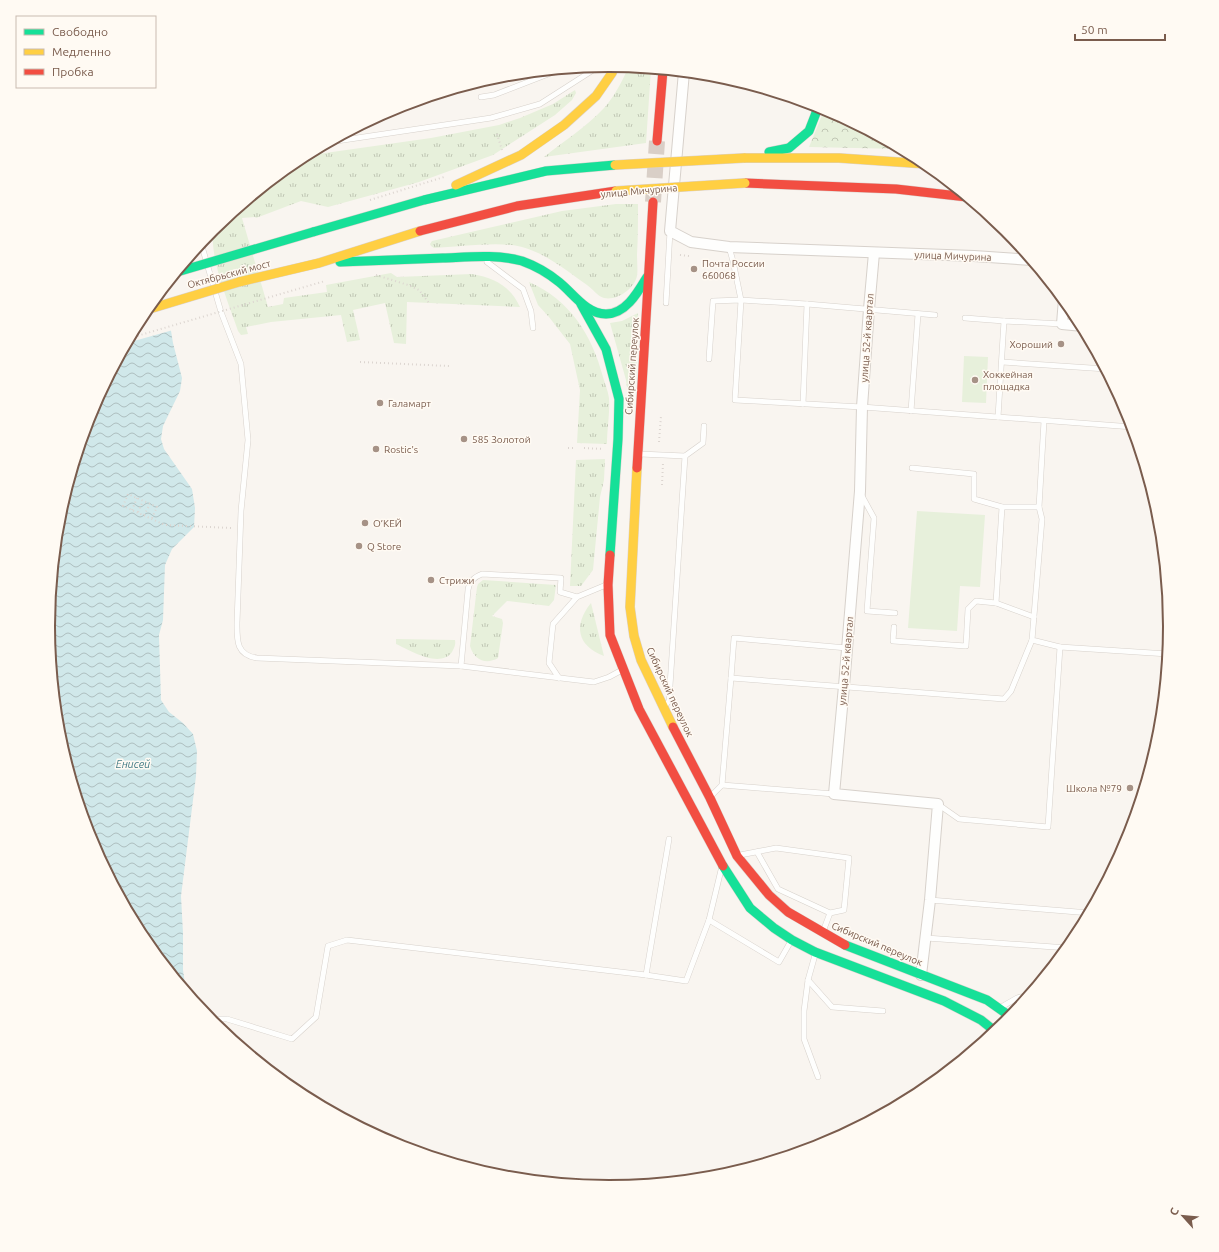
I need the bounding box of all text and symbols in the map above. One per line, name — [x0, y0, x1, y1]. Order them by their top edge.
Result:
legend — [16, 16, 156, 88]
scale bar — [1075, 16, 1165, 42]
text: 50 m — [1081, 23, 1108, 36]
text: Свободно — [52, 25, 108, 38]
text: Медленно — [52, 45, 111, 58]
text: Пробка — [52, 65, 94, 78]
street label: улица Мичурина — [600, 182, 678, 200]
street label: улица Мичурина — [914, 249, 992, 263]
street label: Октябрьский мост — [186, 257, 272, 290]
place label: Почта России 660068 — [702, 258, 765, 281]
marker: Почта России 660068 — [689, 264, 699, 274]
street label: улица 52-й квартал — [858, 293, 876, 383]
street label: Сибирский переулок — [623, 317, 641, 415]
place label: Хороший — [1009, 339, 1053, 350]
marker: Хороший — [1056, 339, 1066, 349]
place label: Хоккейная площадка — [983, 369, 1033, 392]
marker: Хоккейная площадка — [970, 375, 980, 385]
marker: Галамарт — [375, 398, 385, 408]
place label: Галамарт — [388, 398, 431, 409]
marker: 585 Золотой — [459, 434, 469, 444]
place label: 585 Золотой — [472, 434, 531, 445]
marker: Rostic's — [371, 444, 381, 454]
place label: Rostic's — [384, 444, 418, 455]
marker: О’КЕЙ — [360, 518, 370, 528]
place label: О’КЕЙ — [373, 518, 402, 529]
marker: Q Store — [354, 541, 364, 551]
place label: Q Store — [367, 541, 401, 552]
marker: Стрижи — [426, 575, 436, 585]
place label: Стрижи — [439, 575, 475, 586]
street label: улица 52-й квартал — [837, 616, 855, 706]
street label: Сибирский переулок — [644, 645, 696, 739]
water label: Енисей — [116, 758, 150, 770]
place label: Школа №79 — [1066, 783, 1122, 794]
marker: Школа №79 — [1125, 783, 1135, 793]
street label: Сибирский переулок — [830, 920, 924, 968]
north arrow — [1163, 1196, 1203, 1236]
text: С — [1167, 1206, 1181, 1217]

